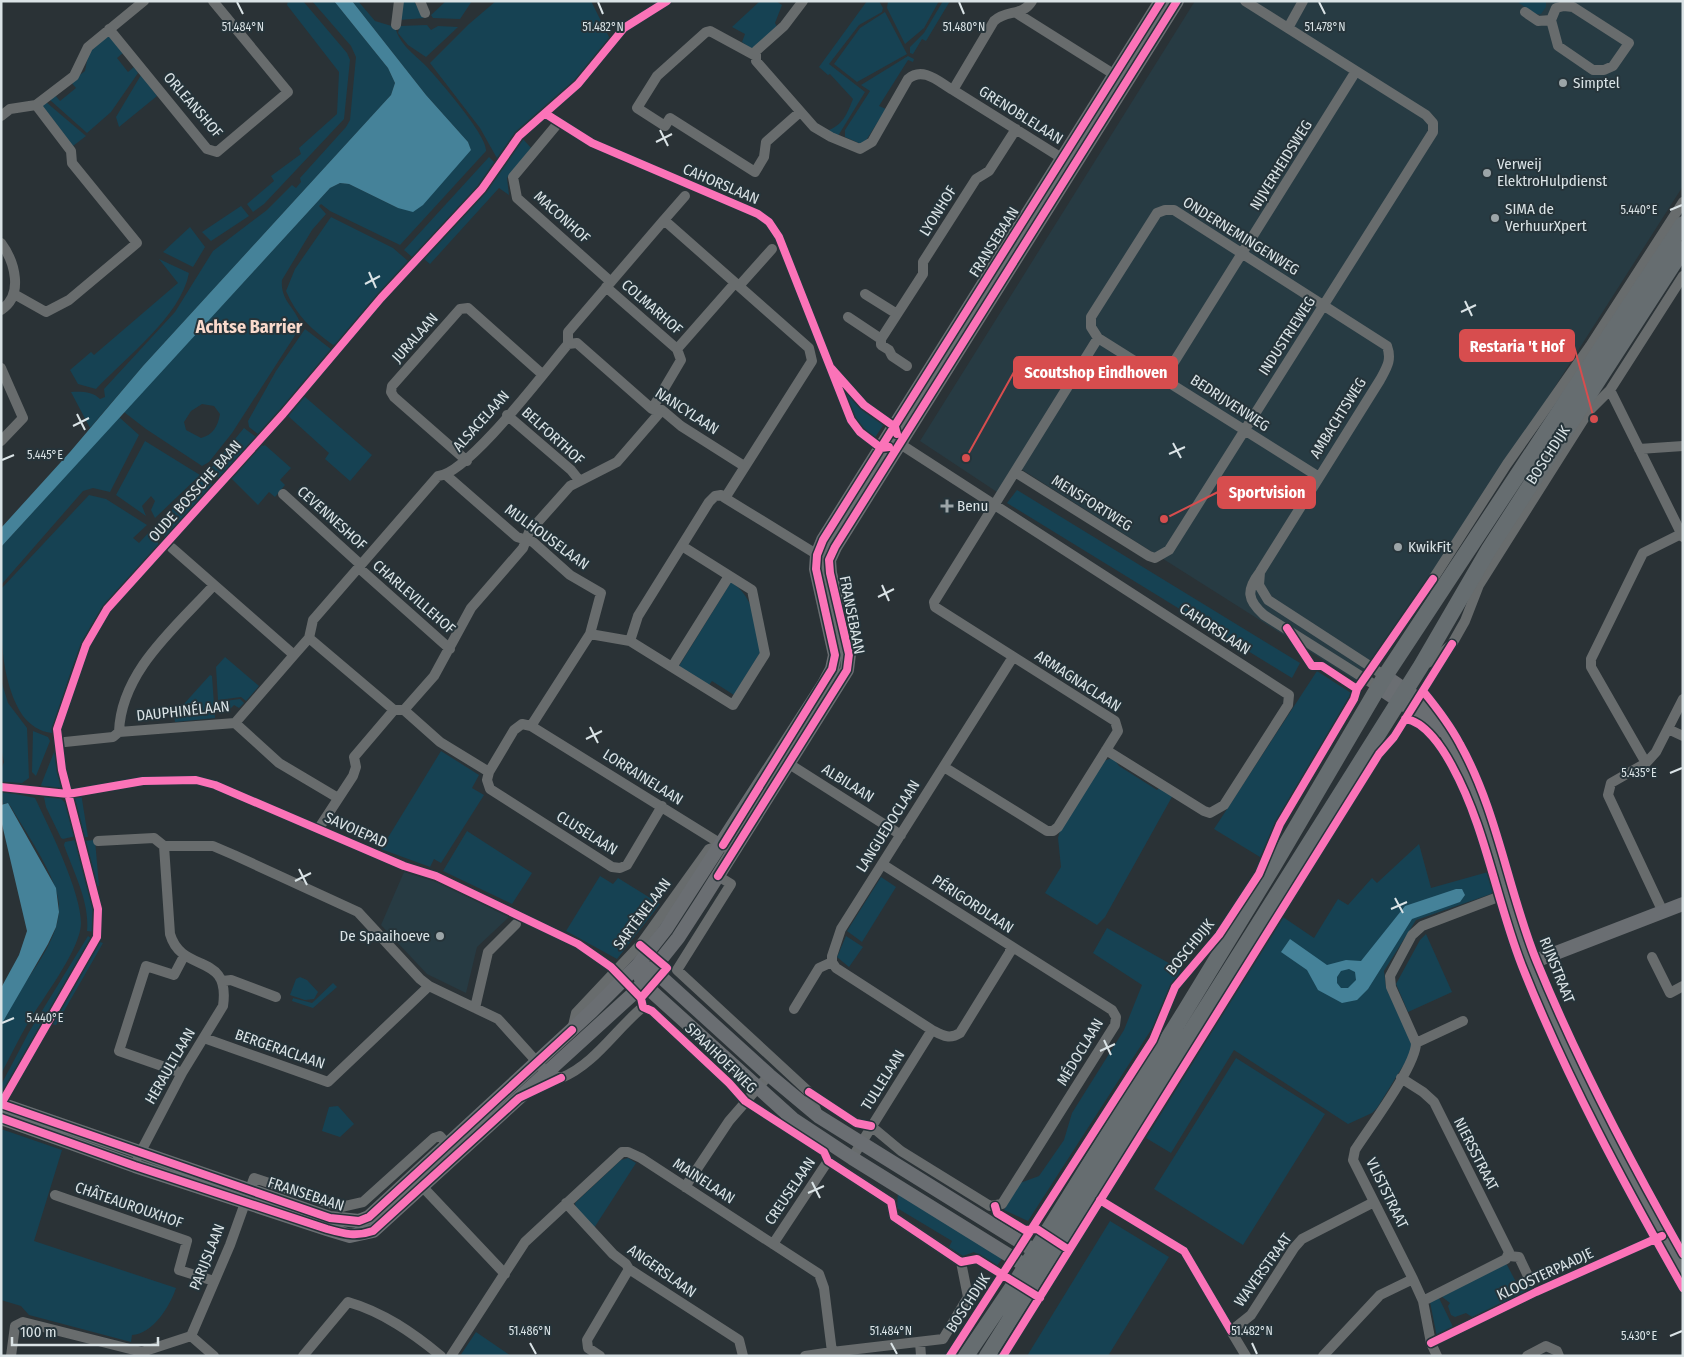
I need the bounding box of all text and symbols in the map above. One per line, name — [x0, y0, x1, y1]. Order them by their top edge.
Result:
text: 51.484°N — [222, 20, 264, 34]
text: 51.482°N — [582, 20, 624, 34]
text: 51.480°N — [943, 20, 985, 34]
text: 51.478°N — [1305, 20, 1345, 34]
street label: ORLEANSHOF — [160, 69, 227, 142]
place label: Simptel — [1573, 74, 1620, 92]
marker: Simptel — [1557, 77, 1569, 89]
street label: GRENOBLELAAN — [976, 82, 1066, 148]
street label: NIJVERHEIDSWEG — [1246, 117, 1316, 213]
place label: Verweij ElektroHulpdienst — [1497, 155, 1607, 190]
street label: CAHORSLAAN — [680, 160, 762, 208]
marker: Verweij ElektroHulpdienst — [1481, 167, 1493, 179]
street label: LYONHOF — [916, 182, 961, 239]
street label: MACONHOF — [530, 187, 594, 247]
street label: ONDERNEMINGENWEG — [1180, 193, 1302, 279]
place label: SIMA de VerhuurXpert — [1505, 200, 1587, 235]
text: 5.440°E — [1621, 203, 1658, 217]
street label: FRANSEBAAN — [965, 204, 1023, 280]
marker: SIMA de VerhuurXpert — [1489, 212, 1501, 224]
street label: COLMARHOF — [618, 276, 687, 339]
street label: INDUSTRIEWEG — [1255, 293, 1319, 379]
street label: JURALAAN — [388, 309, 442, 367]
district label: Achtse Barrier — [195, 316, 303, 338]
callout: Restaria 't Hof — [1460, 330, 1574, 361]
text: Restaria 't Hof — [1470, 337, 1566, 356]
callout: Scoutshop Eindhoven — [1014, 357, 1177, 388]
text: Scoutshop Eindhoven — [1025, 363, 1167, 382]
street label: BEDRIJVENWEG — [1187, 371, 1273, 435]
street label: AMBACHTSWEG — [1306, 374, 1370, 462]
street label: NANCYLAAN — [652, 384, 722, 438]
street label: ALSACELAAN — [449, 387, 513, 455]
street label: BELFORTHOF — [518, 403, 588, 469]
street label: BOSCHDIJK — [1522, 422, 1574, 488]
street label: OUDE BOSSCHE BAAN — [145, 437, 245, 545]
text: 5.445°E — [27, 448, 63, 462]
street label: MENSFORTWEG — [1048, 471, 1136, 535]
callout: Sportvision — [1218, 477, 1315, 508]
street label: CEVENNESHOF — [294, 482, 371, 554]
text: Sportvision — [1229, 483, 1305, 502]
place label: Benu — [957, 497, 988, 515]
marker: Benu — [941, 500, 953, 512]
street label: MULHOUSELAAN — [502, 501, 592, 573]
place label: KwikFit — [1408, 538, 1451, 556]
marker: KwikFit — [1392, 541, 1404, 553]
street label: CHARLEVILLEHOF — [369, 556, 459, 638]
street label: FRANSEBAAN — [836, 574, 868, 656]
street label: CAHORSLAAN — [1176, 599, 1254, 659]
street label: ARMAGNACLAAN — [1032, 646, 1124, 716]
street label: DAUPHINÉLAAN — [135, 697, 231, 725]
street label: LORRAINELAAN — [600, 745, 686, 809]
street label: ALBILAAN — [819, 760, 877, 806]
text: 5.435°E — [1621, 766, 1657, 780]
street label: LANGUEDOCLAAN — [852, 777, 924, 875]
street label: CLUSELAAN — [553, 807, 621, 859]
street label: SAVOIEPAD — [322, 808, 390, 852]
street label: PÉRIGORDLAAN — [929, 871, 1017, 937]
street label: SARTÈNELAAN — [609, 875, 675, 953]
street label: BOSCHDIJK — [1162, 915, 1218, 978]
place label: De Spaaihoeve — [339, 927, 430, 945]
marker: De Spaaihoeve — [434, 930, 446, 942]
street label: RIJNSTRAAT — [1536, 934, 1578, 1006]
text: 5.440°E — [27, 1011, 64, 1025]
street label: MÉDOCLAAN — [1053, 1015, 1107, 1089]
street label: SPAAIHOEFWEG — [681, 1019, 761, 1097]
street label: HERAULTLAAN — [141, 1025, 199, 1107]
street label: BERGERACLAAN — [233, 1025, 327, 1073]
street label: TULLELAAN — [857, 1047, 909, 1113]
street label: NIERSSTRAAT — [1450, 1114, 1502, 1194]
street label: MAINELAAN — [670, 1154, 738, 1208]
street label: CREUSELAAN — [761, 1154, 819, 1228]
street label: VLISTSTRAAT — [1362, 1155, 1412, 1231]
street label: FRANSEBAAN — [266, 1173, 346, 1215]
street label: CHÂTEAUROUXHOF — [73, 1178, 186, 1232]
street label: PARIJSLAAN — [186, 1221, 228, 1293]
street label: WAVERSTRAAT — [1230, 1230, 1296, 1310]
street label: ANGERSLAAN — [624, 1241, 700, 1301]
street label: KLOOSTERPAADJE — [1494, 1244, 1596, 1304]
street label: BOSCHDIJK — [942, 1270, 994, 1336]
scale bar — [12, 1314, 159, 1346]
text: 100 m — [20, 1323, 57, 1341]
text: 51.486°N — [509, 1324, 551, 1338]
text: 51.484°N — [870, 1324, 912, 1338]
text: 51.482°N — [1231, 1324, 1273, 1338]
text: 5.430°E — [1621, 1329, 1657, 1343]

